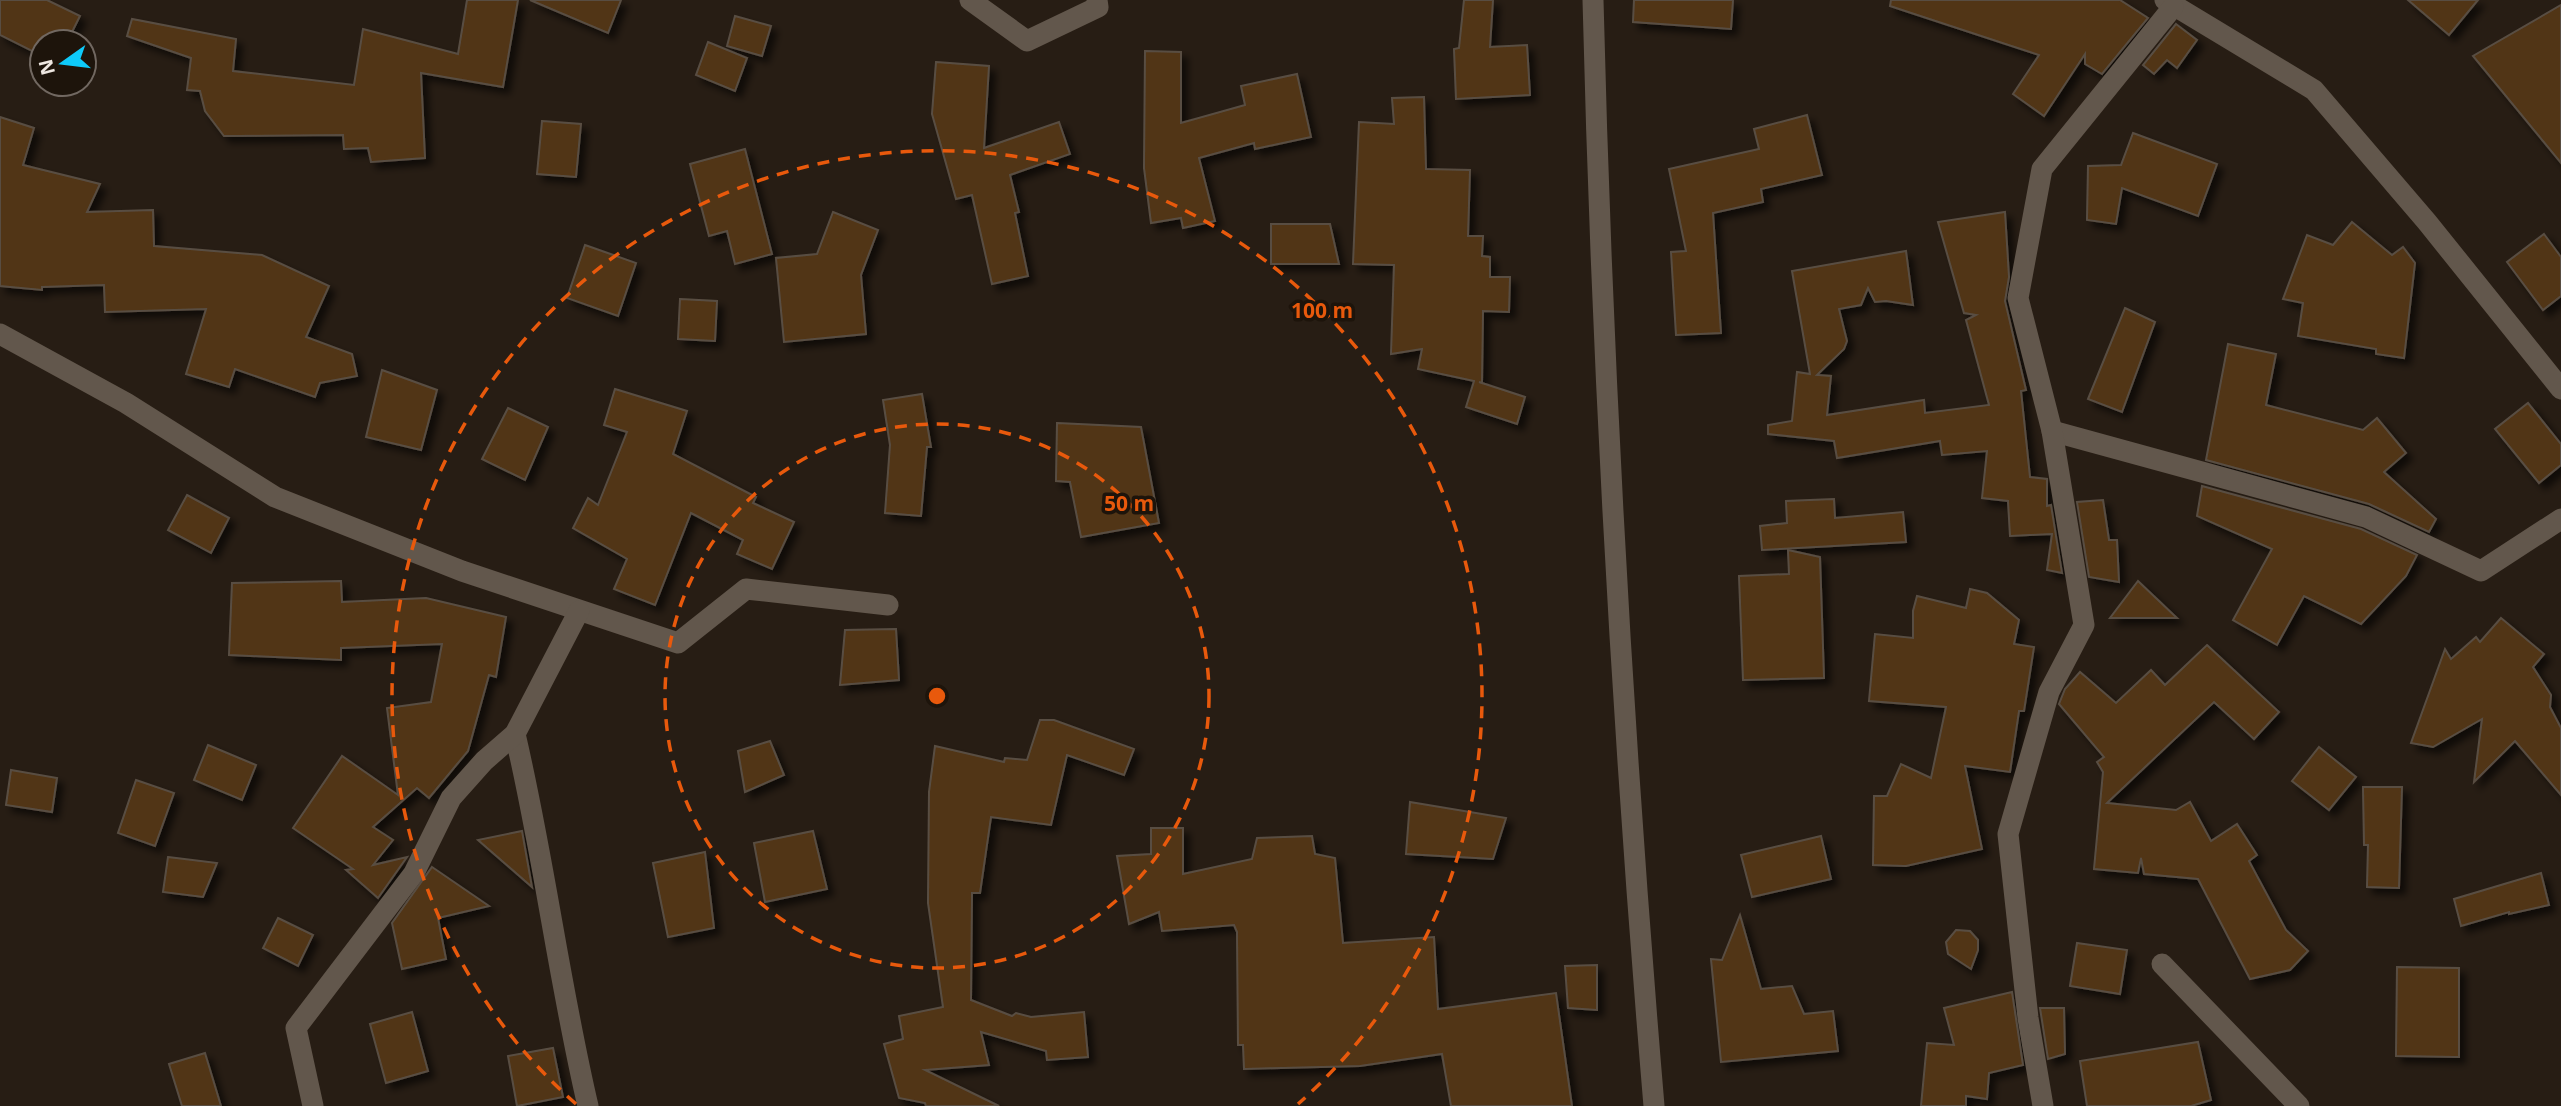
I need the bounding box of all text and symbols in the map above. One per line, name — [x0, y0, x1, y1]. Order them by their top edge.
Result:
north arrow — [28, 28, 98, 98]
text: N — [32, 56, 61, 78]
text: 100 m — [1291, 296, 1353, 324]
text: 50 m — [1104, 489, 1154, 517]
centre of rings — [925, 684, 949, 708]

